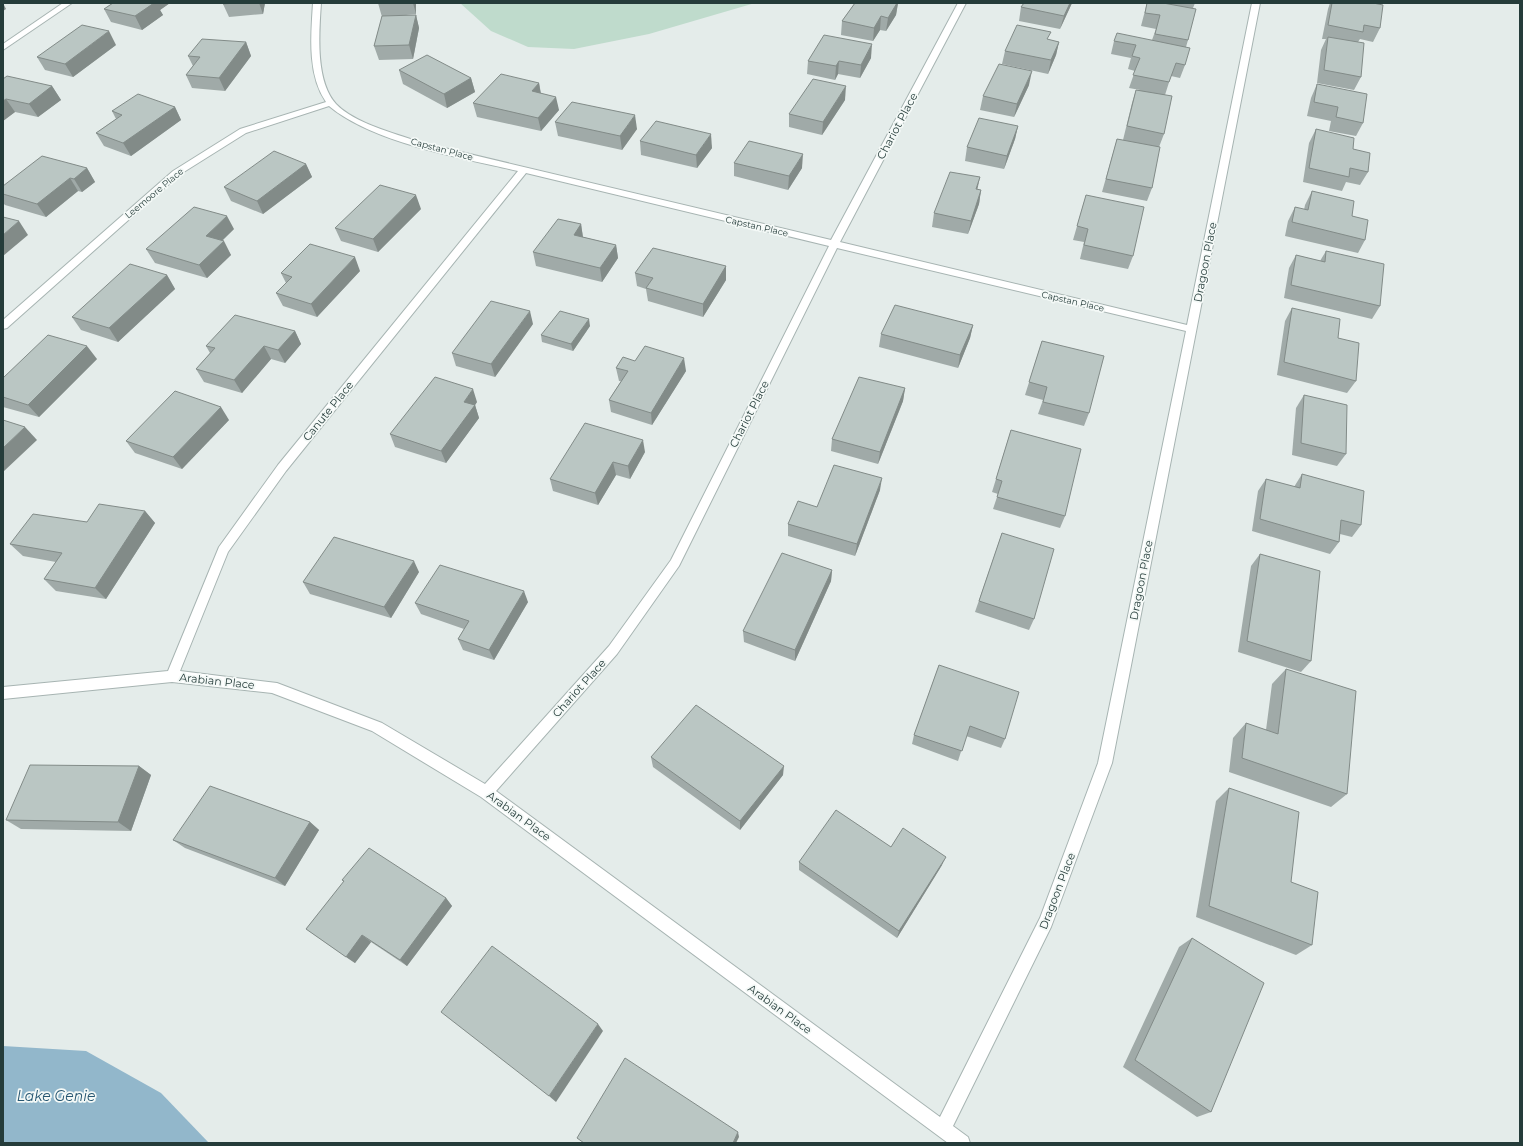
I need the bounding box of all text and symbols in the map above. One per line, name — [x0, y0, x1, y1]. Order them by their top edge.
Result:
street label: Chariot Place — [874, 90, 921, 162]
street label: Capstan Place — [410, 135, 475, 163]
street label: Leemoore Place — [123, 165, 186, 221]
street label: Capstan Place — [725, 213, 790, 239]
street label: Dragoon Place — [1190, 220, 1220, 303]
street label: Capstan Place — [1041, 288, 1106, 314]
street label: Canute Place — [300, 378, 357, 444]
street label: Chariot Place — [726, 378, 772, 450]
street label: Dragoon Place — [1126, 538, 1156, 621]
street label: Chariot Place — [549, 656, 609, 720]
street label: Arabian Place — [179, 670, 256, 692]
street label: Arabian Place — [484, 788, 554, 844]
street label: Dragoon Place — [1036, 850, 1078, 931]
street label: Arabian Place — [745, 981, 815, 1037]
water label: Lake Genie — [17, 1087, 95, 1105]

